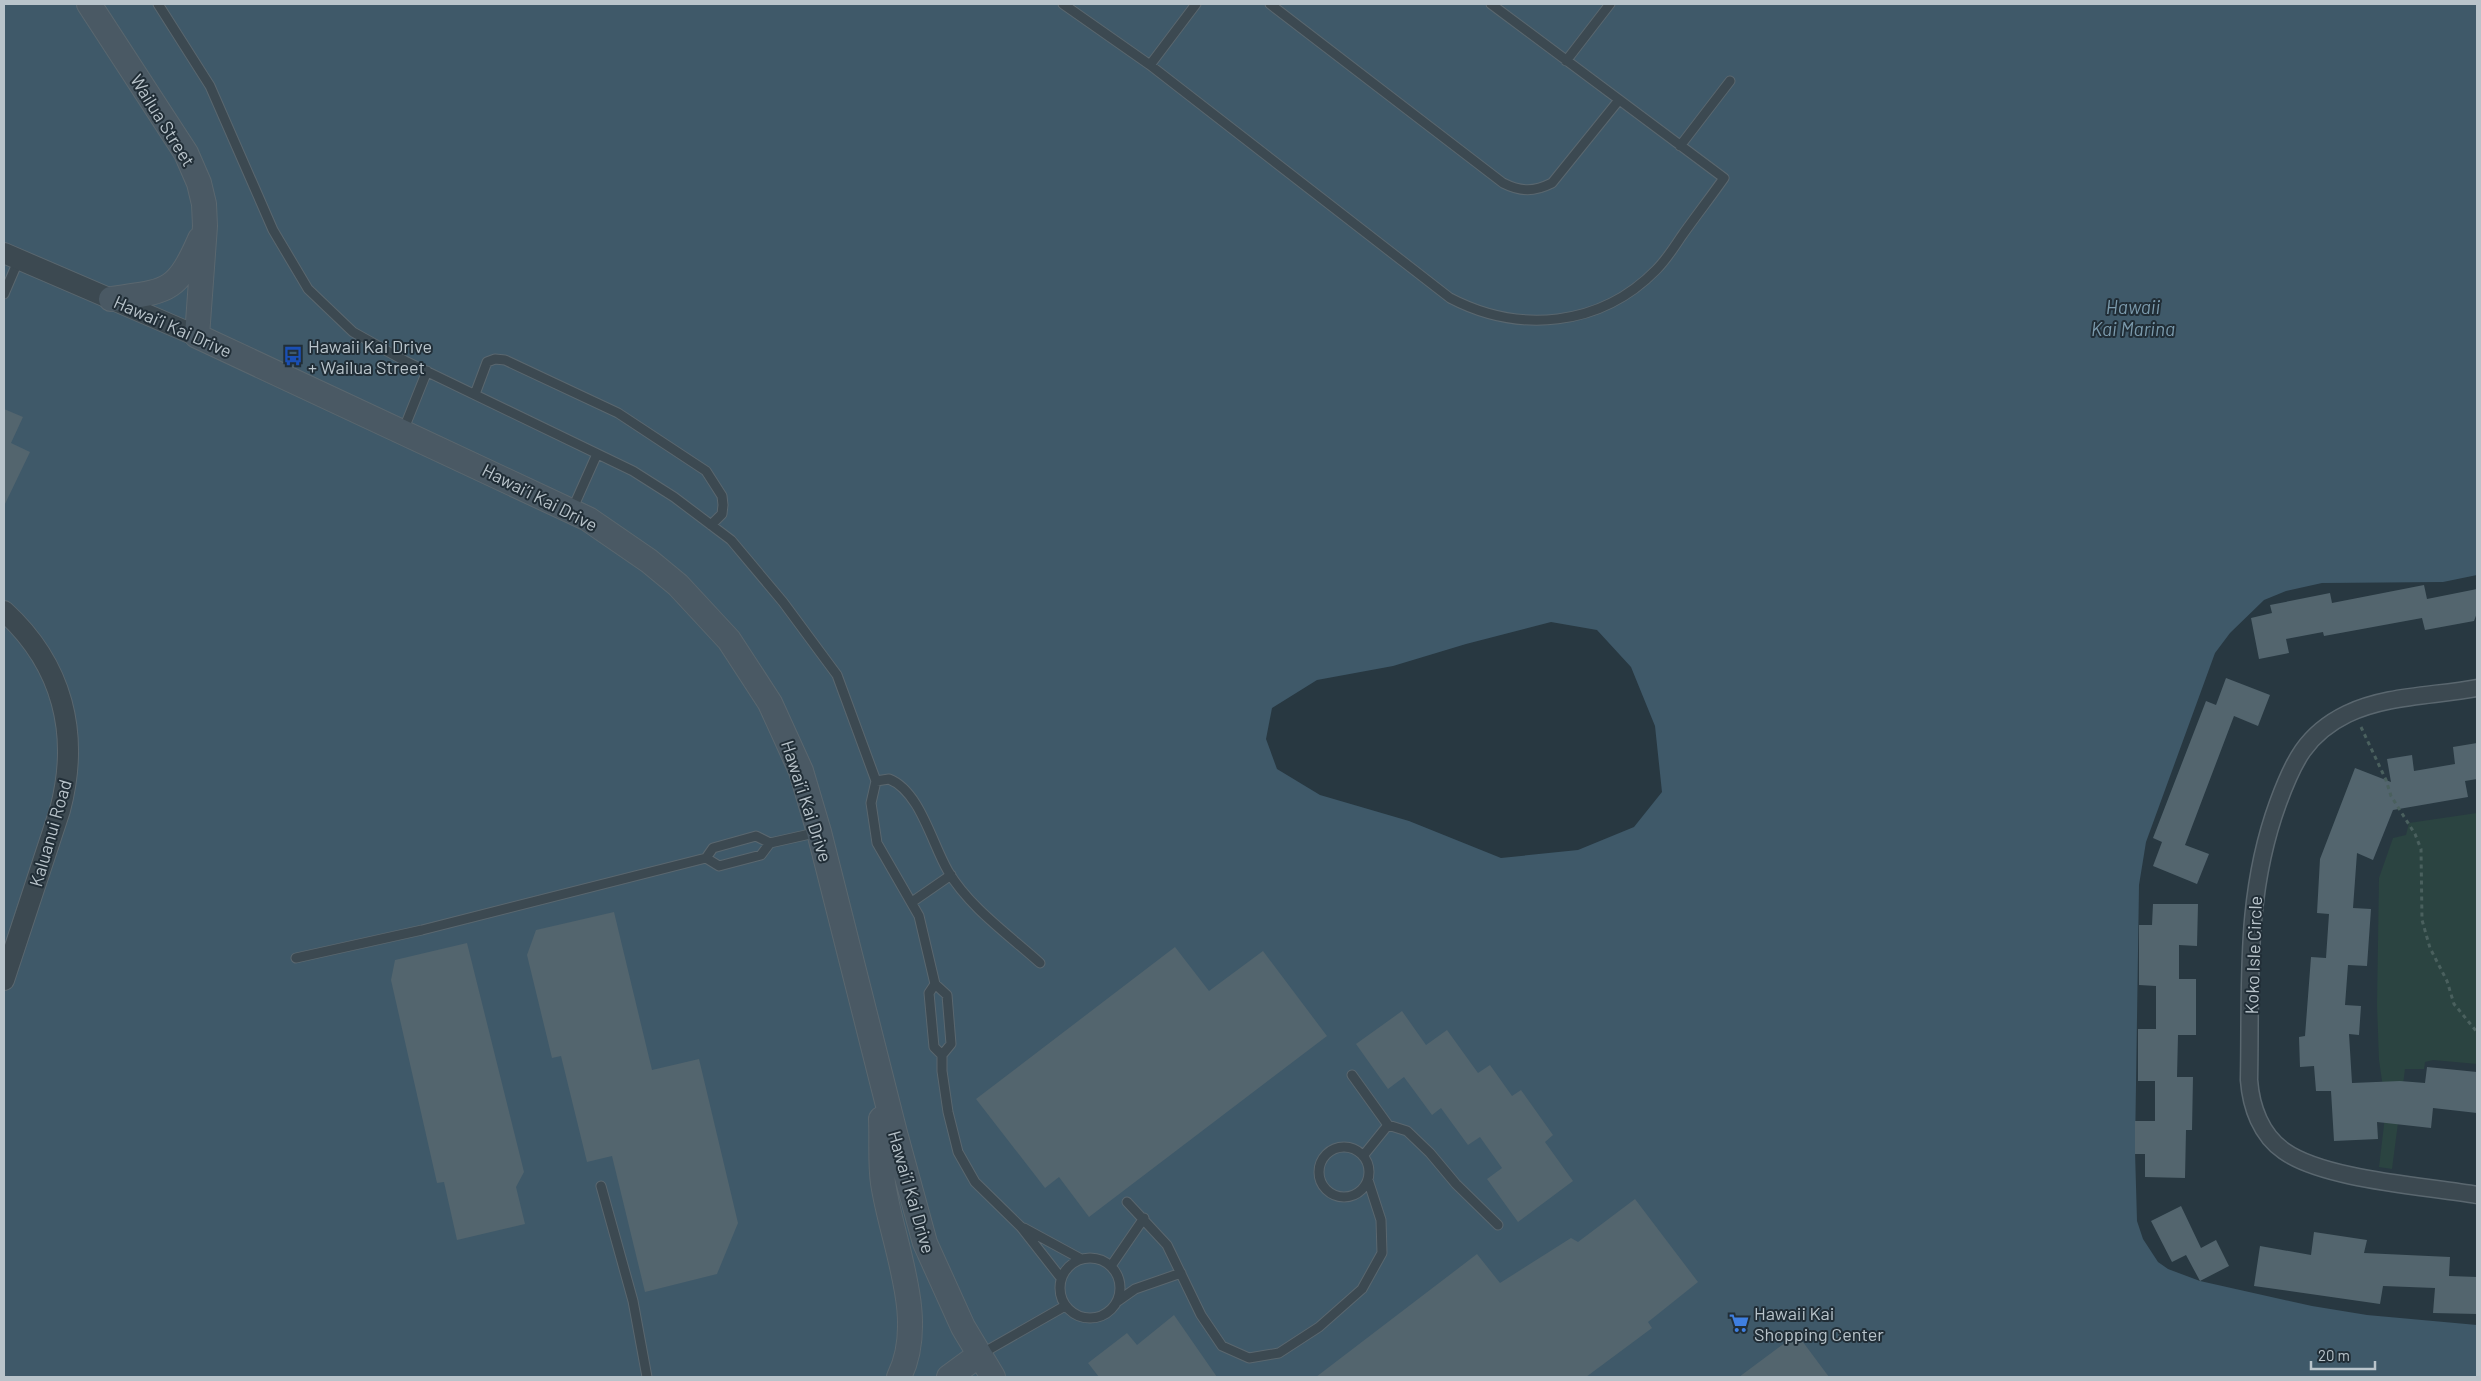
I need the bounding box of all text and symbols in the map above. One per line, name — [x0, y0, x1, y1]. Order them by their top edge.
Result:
street label: Wailua Street — [126, 70, 200, 170]
street label: Hawai’i Kai Drive — [111, 290, 235, 362]
water label: Hawaii Kai Marina — [2091, 295, 2175, 340]
place label: Hawaii Kai Drive + Wailua Street — [308, 335, 432, 378]
bus stop icon: Hawaii Kai Drive + Wailua Street — [282, 345, 304, 367]
street label: Hawai’i Kai Drive — [479, 458, 601, 536]
street label: Hawai’i Kai Drive — [777, 737, 837, 865]
street label: Kaluanui Road — [24, 777, 76, 889]
street label: Koko Isle Circle — [2240, 895, 2266, 1015]
street label: Hawai’i Kai Drive — [884, 1128, 940, 1256]
place label: Hawaii Kai Shopping Center — [1754, 1302, 1884, 1345]
supermarket icon: Hawaii Kai Shopping Center — [1728, 1312, 1750, 1334]
scale bar — [2311, 1338, 2375, 1370]
text: 20 m — [2318, 1346, 2350, 1364]

